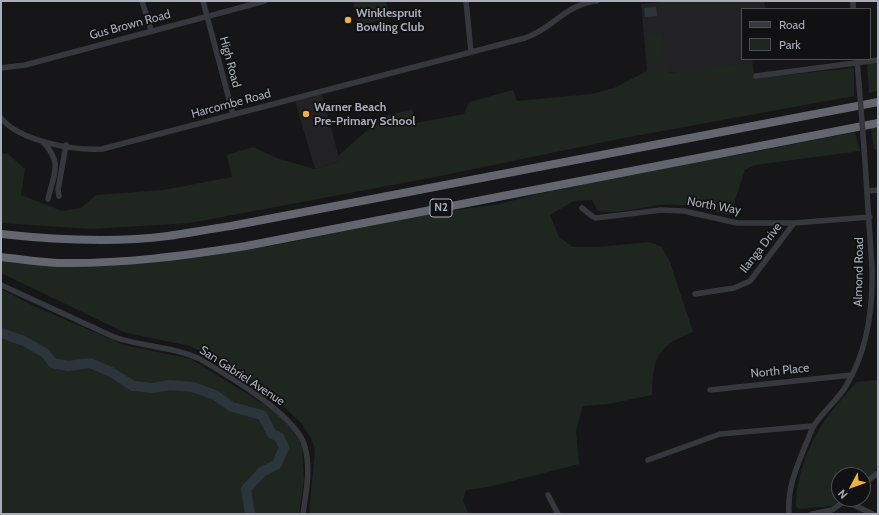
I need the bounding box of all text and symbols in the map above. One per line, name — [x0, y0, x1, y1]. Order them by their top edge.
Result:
place label: Winklespruit Bowling Club — [356, 6, 424, 34]
street label: Gus Brown Road — [88, 7, 172, 43]
legend — [741, 8, 871, 60]
marker: Winklespruit Bowling Club — [343, 15, 353, 25]
text: Road — [779, 17, 805, 32]
street label: High Road — [216, 35, 244, 89]
text: Park — [779, 37, 801, 52]
street label: Harcombe Road — [190, 86, 272, 122]
place label: Warner Beach Pre-Primary School — [314, 100, 415, 128]
marker: Warner Beach Pre-Primary School — [301, 109, 311, 119]
street label: North Way — [686, 194, 742, 218]
road number: N2 — [430, 199, 452, 217]
street label: Ilanga Drive — [737, 220, 785, 276]
street label: Almond Road — [851, 237, 867, 307]
street label: San Gabriel Avenue — [197, 343, 287, 409]
street label: North Place — [750, 361, 810, 381]
north arrow — [831, 467, 871, 507]
text: N — [835, 487, 851, 502]

